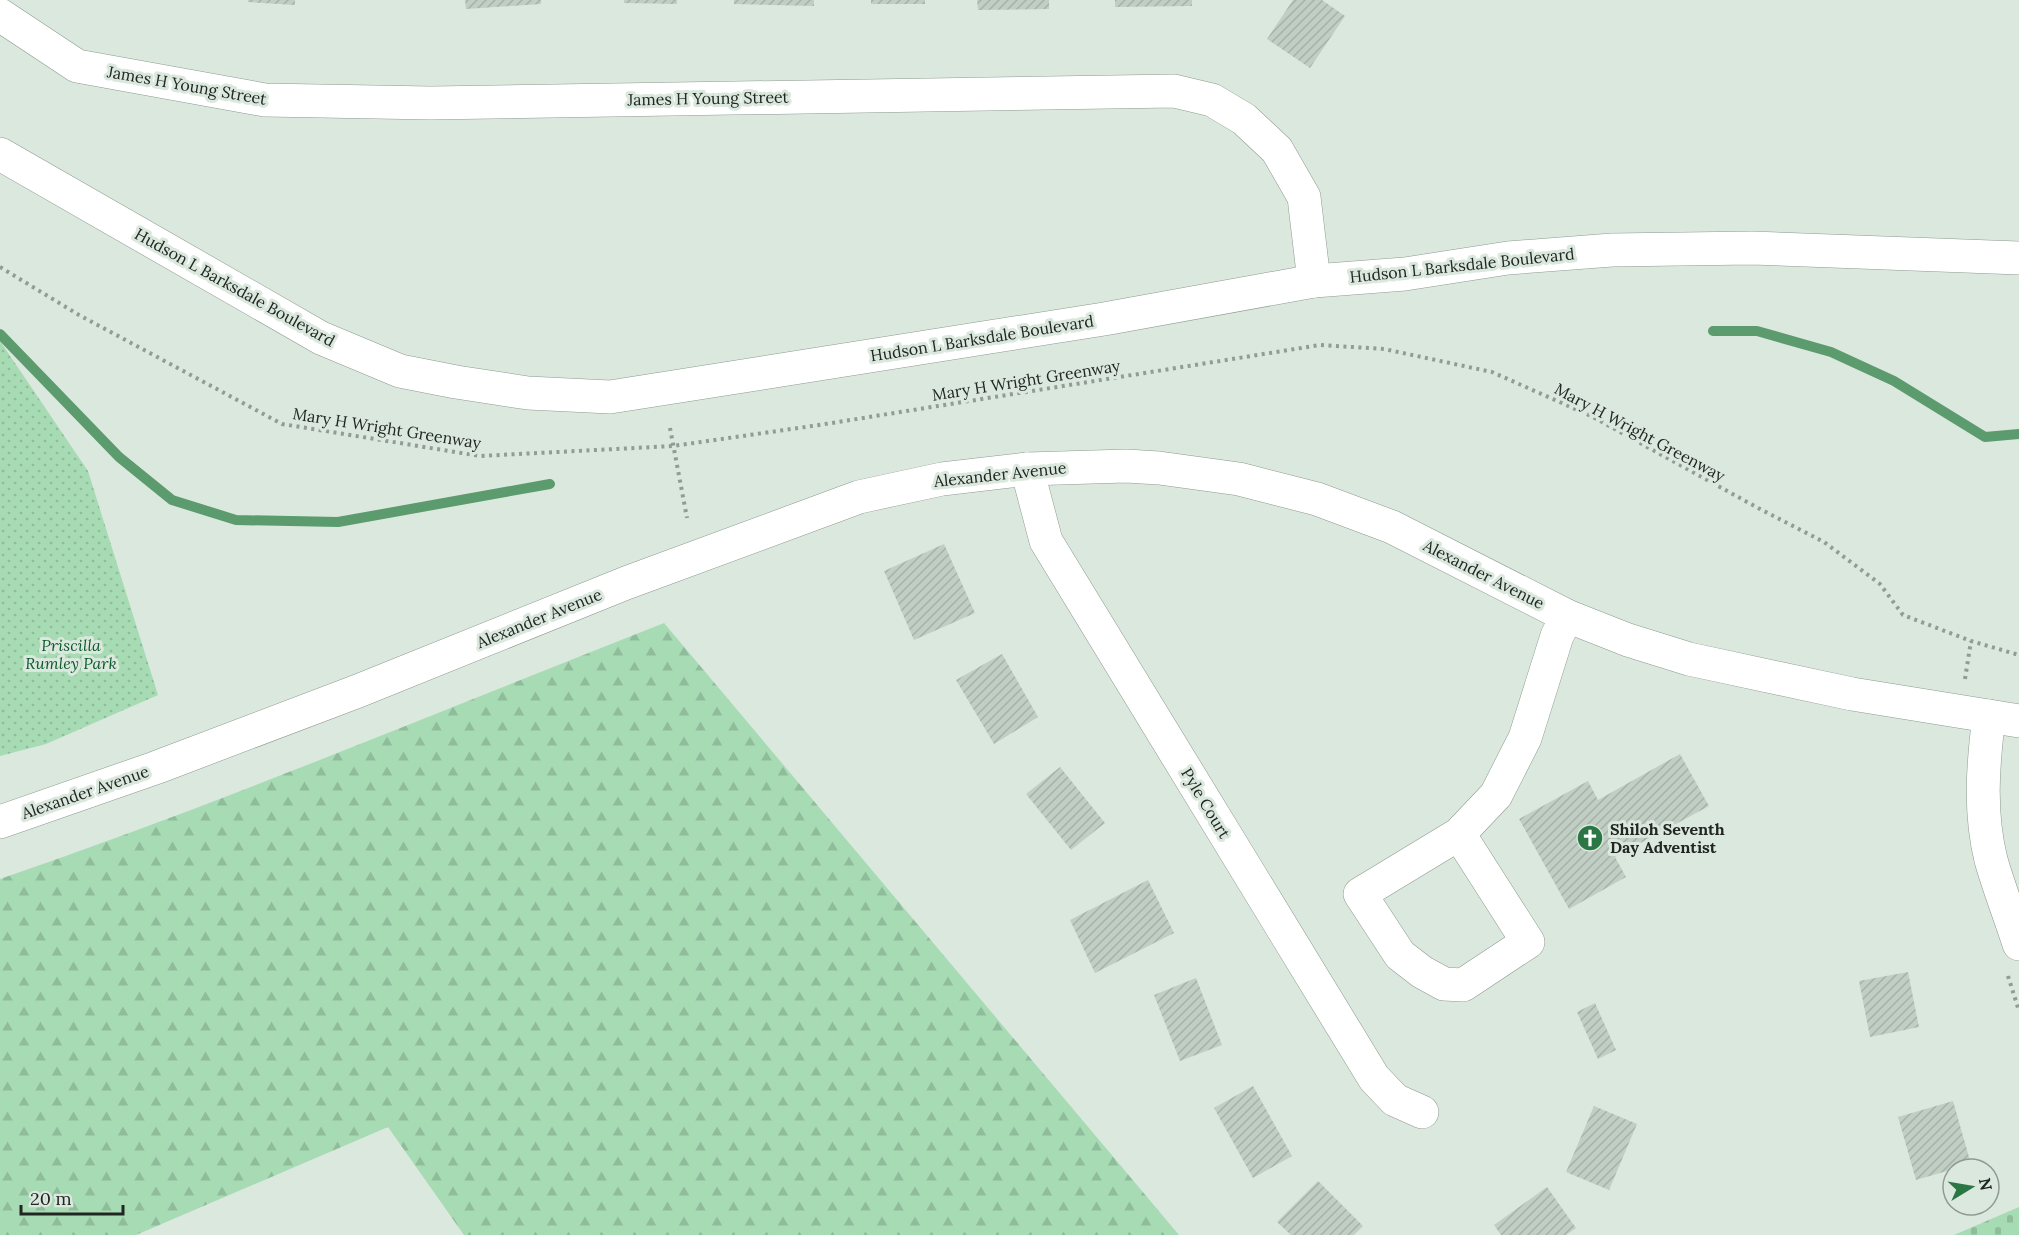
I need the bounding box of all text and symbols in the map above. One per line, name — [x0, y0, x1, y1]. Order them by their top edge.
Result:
street label: James H Young Street — [105, 61, 269, 109]
street label: James H Young Street — [626, 87, 790, 109]
street label: Hudson L Barksdale Boulevard — [131, 223, 339, 351]
street label: Hudson L Barksdale Boulevard — [1349, 243, 1576, 287]
street label: Hudson L Barksdale Boulevard — [869, 310, 1096, 366]
street label: Mary H Wright Greenway — [930, 355, 1122, 405]
street label: Mary H Wright Greenway — [1551, 378, 1729, 486]
street label: Mary H Wright Greenway — [291, 403, 483, 453]
street label: Alexander Avenue — [932, 457, 1068, 491]
street label: Alexander Avenue — [1419, 534, 1548, 613]
street label: Alexander Avenue — [473, 584, 605, 653]
park label: Priscilla Rumley Park — [25, 635, 117, 673]
street label: Alexander Avenue — [18, 761, 151, 823]
street label: Pyle Court — [1177, 764, 1235, 843]
place label: Shiloh Seventh Day Adventist — [1610, 819, 1725, 857]
church icon: Shiloh Seventh Day Adventist — [1575, 823, 1605, 853]
north arrow — [1941, 1157, 2001, 1217]
text: N — [1975, 1176, 1997, 1192]
scale bar — [21, 1178, 123, 1216]
text: 20 m — [30, 1187, 72, 1210]

